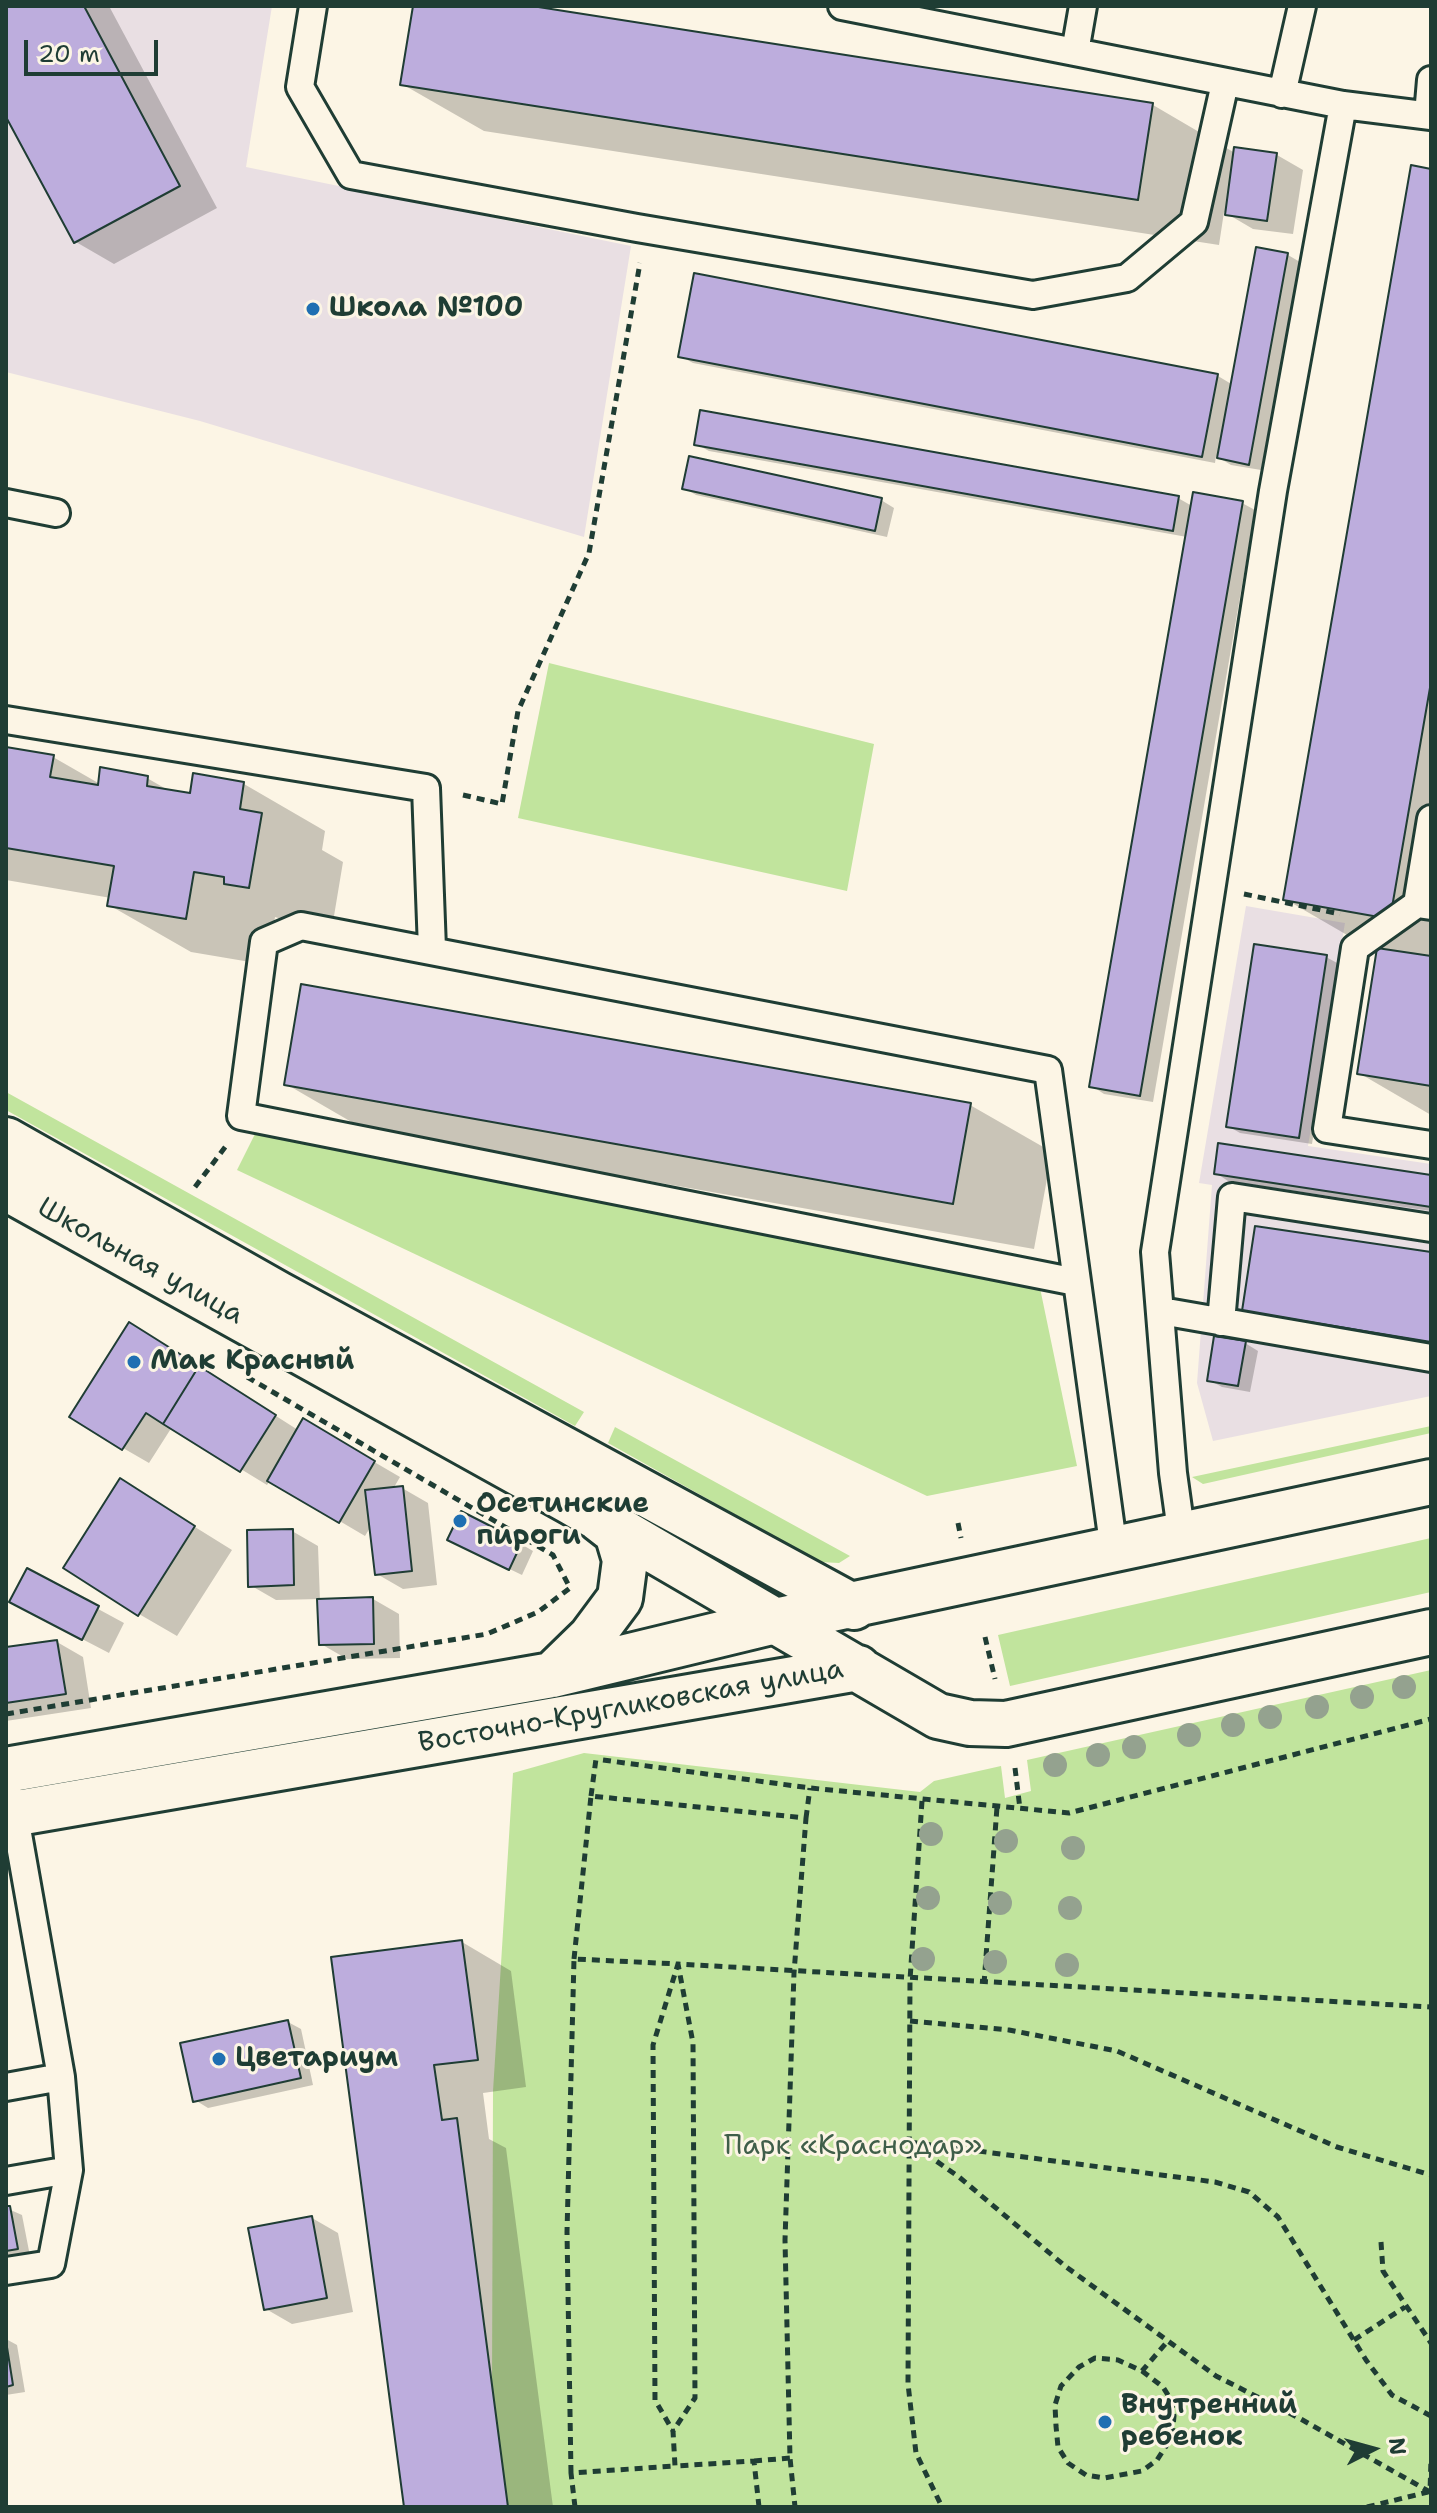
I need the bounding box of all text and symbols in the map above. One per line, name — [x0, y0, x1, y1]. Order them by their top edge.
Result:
scale bar — [28, 24, 162, 74]
text: 20 m — [38, 38, 100, 70]
place label: Школа №100 — [329, 292, 523, 326]
marker: Школа №100 — [304, 300, 322, 318]
street label: Школьная улица — [31, 1191, 249, 1333]
place label: Мак Красный — [150, 1345, 354, 1379]
marker: Мак Красный — [125, 1353, 143, 1371]
place label: Осетинские пироги — [476, 1488, 649, 1554]
marker: Осетинские пироги — [451, 1512, 469, 1530]
street label: Восточно-Кругликовская улица — [416, 1653, 846, 1761]
place label: Цветариум — [235, 2042, 398, 2076]
marker: Цветариум — [210, 2050, 228, 2068]
park label: Парк «Краснодар» — [724, 2130, 982, 2164]
place label: Внутренний ребенок — [1121, 2389, 1297, 2455]
north arrow — [1333, 2409, 1413, 2489]
marker: Внутренний ребенок — [1096, 2413, 1114, 2431]
text: N — [1382, 2436, 1413, 2457]

